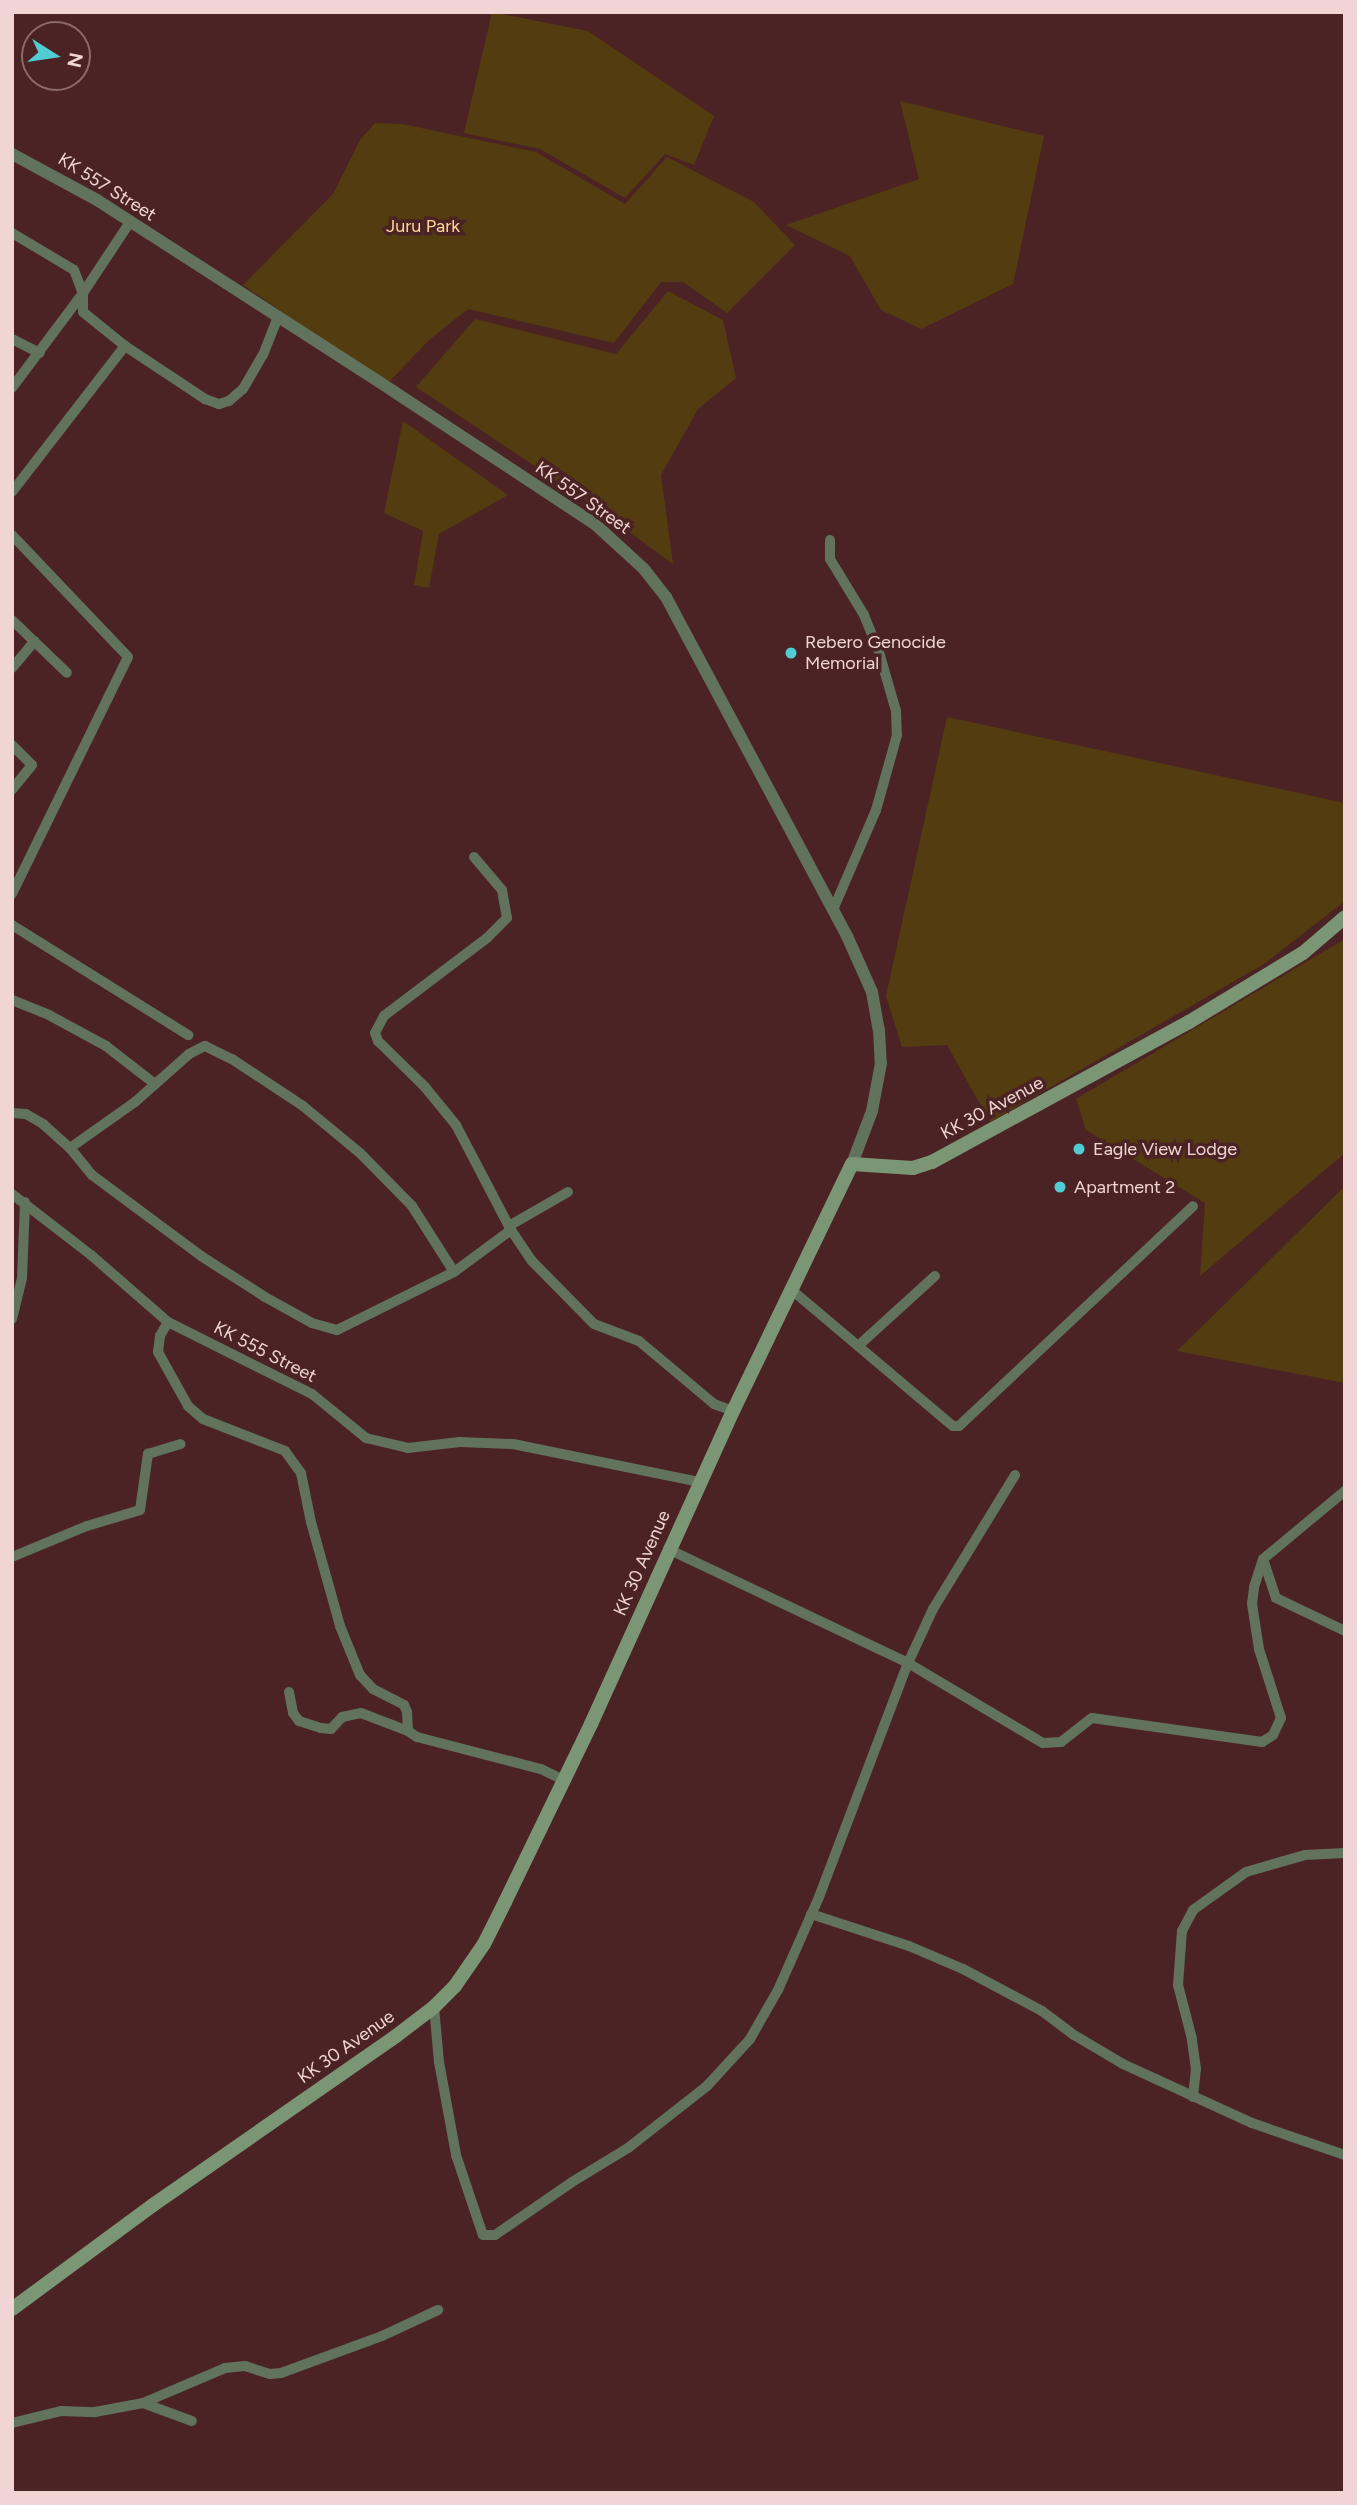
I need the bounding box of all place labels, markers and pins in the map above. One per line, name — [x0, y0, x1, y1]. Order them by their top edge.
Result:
place label: Rebero Genocide Memorial — [805, 632, 946, 674]
marker: Rebero Genocide Memorial — [783, 645, 799, 661]
place label: Eagle View Lodge — [1093, 1138, 1237, 1160]
marker: Eagle View Lodge — [1071, 1141, 1087, 1157]
place label: Apartment 2 — [1074, 1176, 1175, 1198]
marker: Apartment 2 — [1052, 1179, 1068, 1195]

